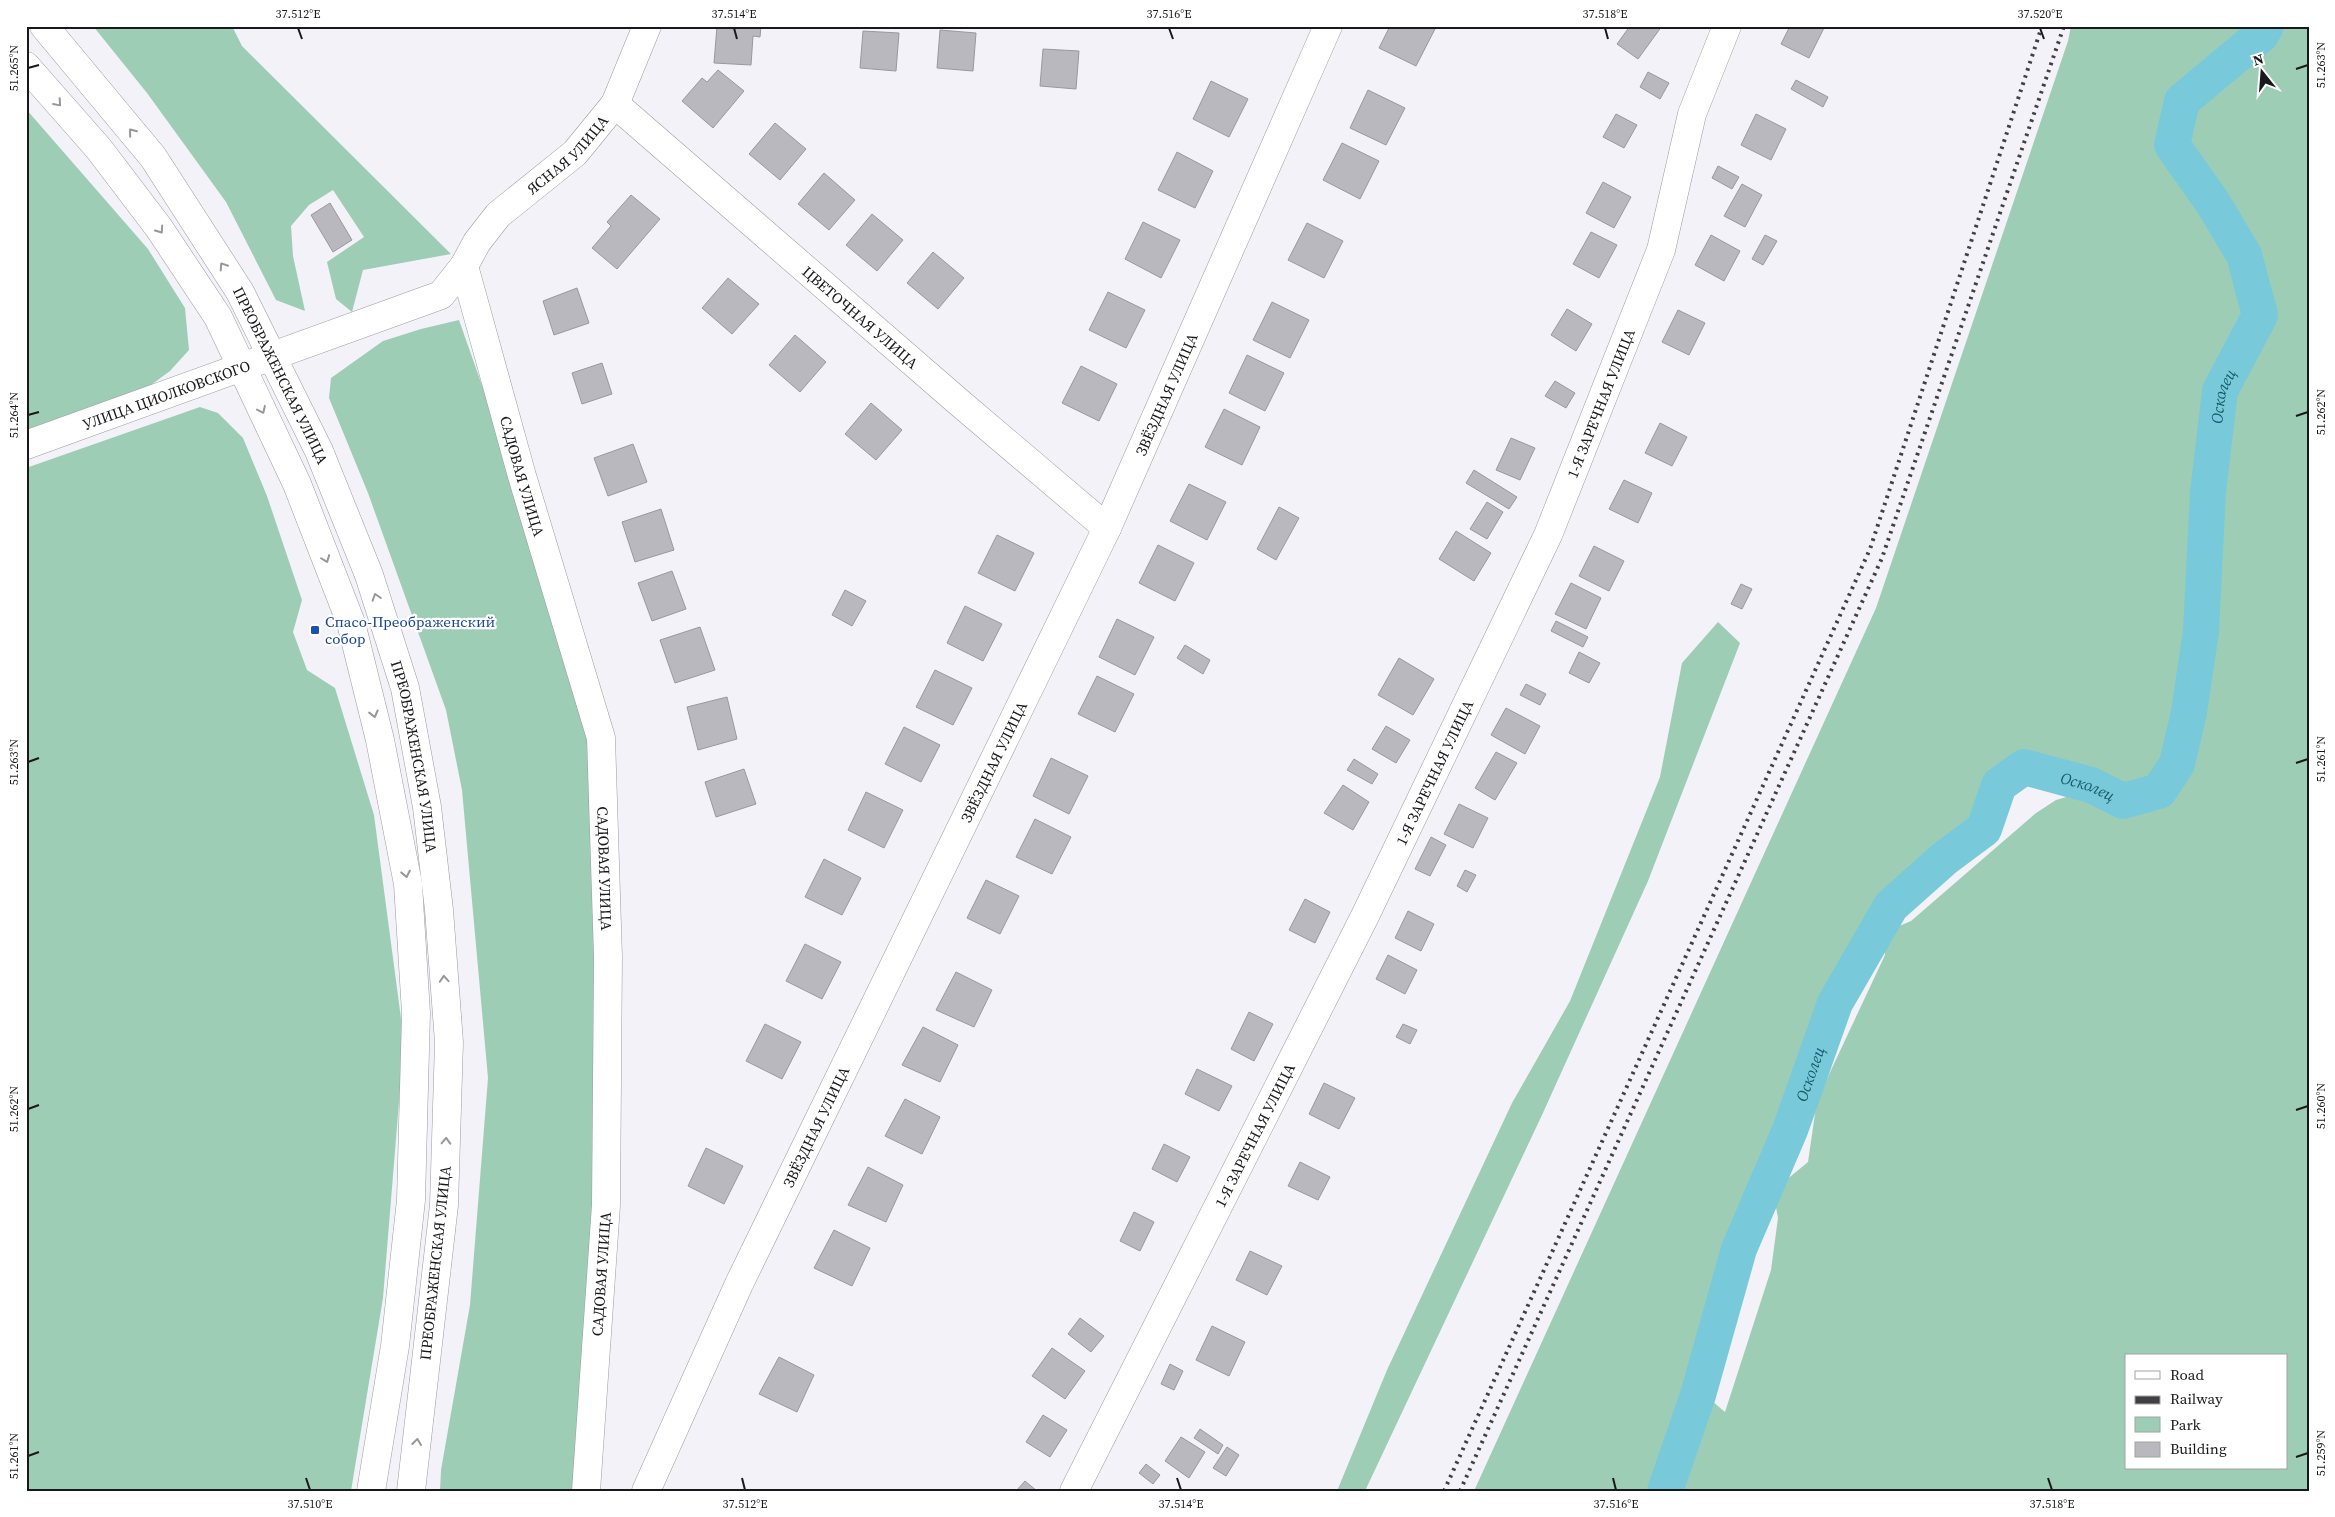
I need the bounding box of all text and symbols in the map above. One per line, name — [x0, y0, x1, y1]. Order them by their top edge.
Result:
text: 37.512°E — [276, 6, 320, 22]
text: 37.514°E — [712, 6, 756, 22]
text: 37.516°E — [1147, 6, 1191, 22]
text: 37.518°E — [1583, 6, 1627, 22]
text: 37.520°E — [2018, 6, 2062, 22]
text: 51.263°N — [2313, 42, 2329, 88]
text: 51.265°N — [6, 45, 22, 91]
north arrow — [2238, 48, 2288, 98]
text: N — [2250, 49, 2266, 71]
one-way arrow — [53, 97, 61, 106]
street label: ЯСНАЯ УЛИЦА — [522, 110, 613, 199]
one-way arrow — [128, 128, 137, 137]
one-way arrow — [154, 224, 163, 234]
street label: ЦВЕТОЧНАЯ УЛИЦА — [798, 261, 923, 373]
one-way arrow — [219, 262, 229, 271]
street label: ПРЕОБРАЖЕНСКАЯ УЛИЦА — [228, 283, 334, 467]
street label: 1-Я ЗАРЕЧНАЯ УЛИЦА — [1561, 325, 1639, 481]
street label: ЗВЁЗДНАЯ УЛИЦА — [1130, 329, 1202, 459]
street label: УЛИЦА ЦИОЛКОВСКОГО — [79, 354, 253, 434]
water label: Осколец — [2205, 364, 2241, 425]
text: 51.262°N — [2313, 389, 2329, 435]
text: 51.264°N — [6, 392, 22, 438]
one-way arrow — [256, 405, 266, 414]
street label: САДОВАЯ УЛИЦА — [495, 413, 550, 539]
one-way arrow — [320, 554, 331, 563]
one-way arrow — [372, 593, 382, 601]
place label: Спасо-Преображенский собор — [325, 611, 496, 649]
marker: Спасо-Преображенский собор — [309, 624, 321, 636]
street label: ПРЕОБРАЖЕНСКАЯ УЛИЦА — [386, 657, 443, 854]
street label: 1-Я ЗАРЕЧНАЯ УЛИЦА — [1390, 696, 1478, 848]
street label: ЗВЁЗДНАЯ УЛИЦА — [955, 697, 1032, 826]
one-way arrow — [368, 710, 379, 719]
text: 51.261°N — [2313, 736, 2329, 782]
text: 51.263°N — [6, 739, 22, 785]
water label: Осколец — [2058, 766, 2119, 807]
street label: САДОВАЯ УЛИЦА — [593, 806, 618, 931]
one-way arrow — [400, 869, 410, 878]
one-way arrow — [439, 975, 450, 983]
water label: Осколец — [1790, 1043, 1830, 1104]
street label: 1-Я ЗАРЕЧНАЯ УЛИЦА — [1209, 1059, 1299, 1211]
street label: ЗВЁЗДНАЯ УЛИЦА — [777, 1062, 854, 1191]
text: 51.260°N — [2313, 1083, 2329, 1129]
text: 51.262°N — [6, 1086, 22, 1132]
one-way arrow — [441, 1137, 451, 1145]
street label: ПРЕОБРАЖЕНСКАЯ УЛИЦА — [414, 1165, 456, 1361]
street label: САДОВАЯ УЛИЦА — [586, 1211, 616, 1337]
legend — [2125, 1354, 2288, 1470]
text: Road — [2170, 1364, 2204, 1385]
text: Railway — [2170, 1388, 2223, 1409]
text: Park — [2170, 1414, 2202, 1435]
text: 51.259°N — [2313, 1430, 2329, 1476]
text: 51.261°N — [6, 1433, 22, 1479]
one-way arrow — [411, 1438, 422, 1446]
text: Building — [2170, 1438, 2227, 1459]
text: 37.510°E — [288, 1496, 332, 1512]
text: 37.512°E — [723, 1496, 767, 1512]
text: 37.514°E — [1159, 1496, 1203, 1512]
text: 37.516°E — [1594, 1496, 1638, 1512]
text: 37.518°E — [2030, 1496, 2074, 1512]

